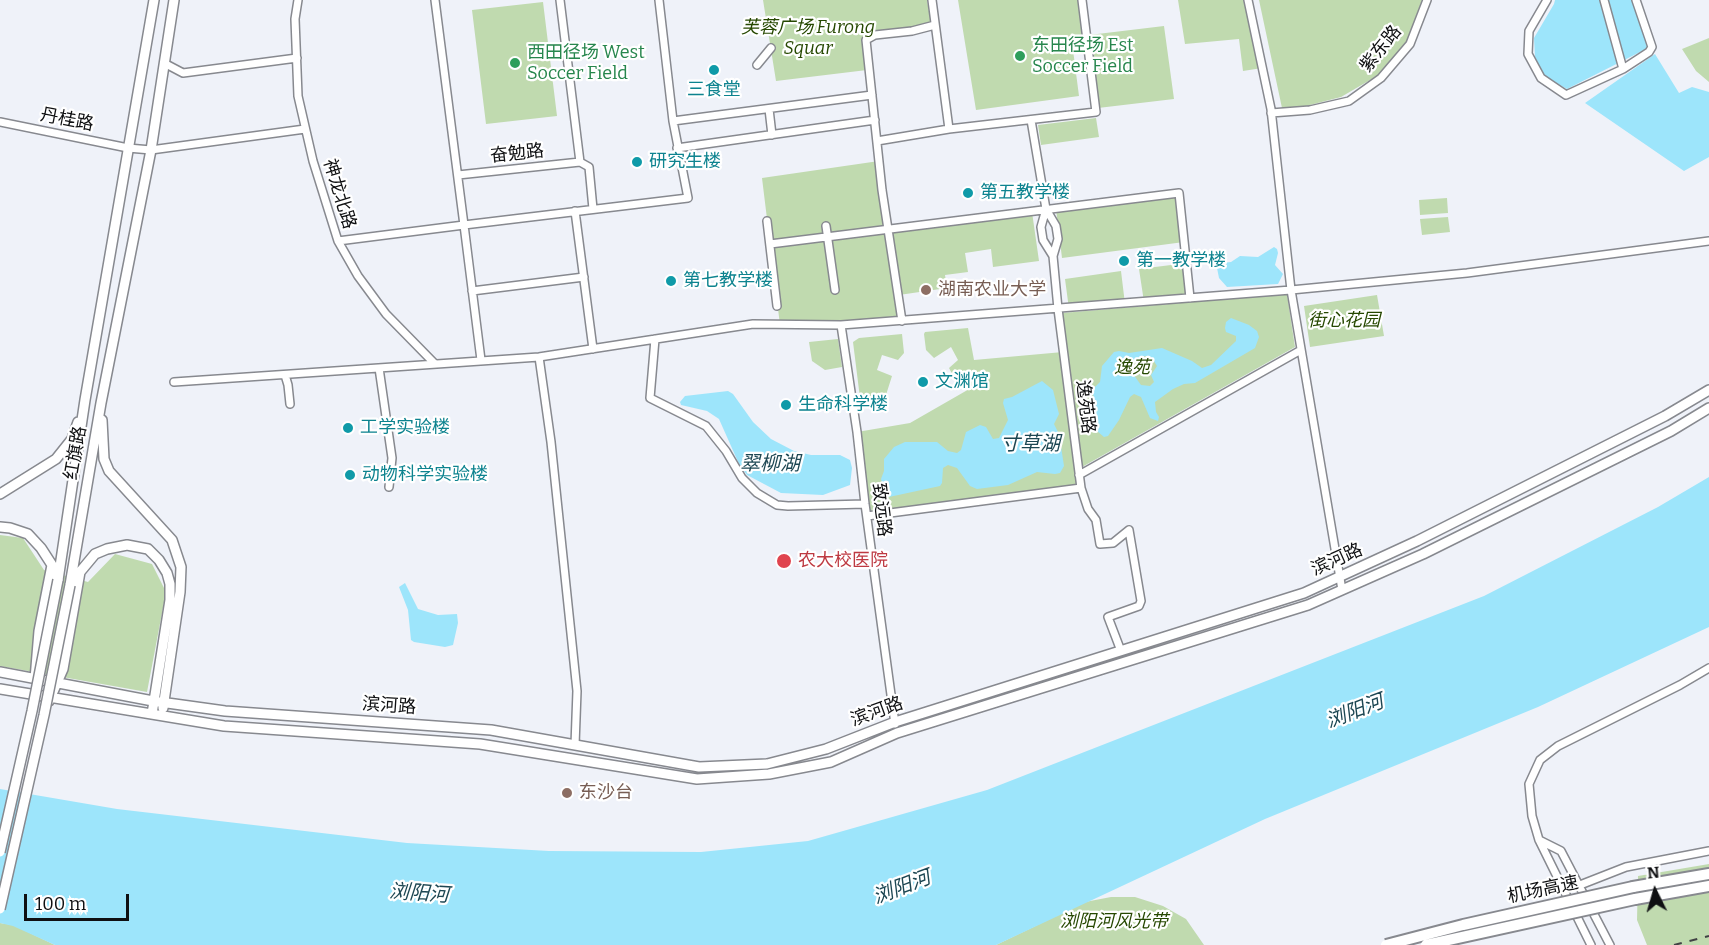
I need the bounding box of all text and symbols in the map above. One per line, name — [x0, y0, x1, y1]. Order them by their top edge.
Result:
park label: 芙蓉广场 Furong Squar — [741, 17, 875, 60]
street label: 紫东路 — [1356, 21, 1406, 77]
place label: 东田径场 Est Soccer Field — [1032, 35, 1134, 78]
place label: 西田径场 West Soccer Field — [527, 42, 645, 84]
marker: 东田径场 Est Soccer Field — [1013, 49, 1027, 63]
marker: 西田径场 West Soccer Field — [508, 56, 522, 70]
marker: 三食堂 — [707, 63, 721, 77]
place label: 三食堂 — [687, 79, 741, 101]
street label: 丹桂路 — [38, 104, 96, 136]
street label: 奋勉路 — [489, 140, 545, 168]
place label: 研究生楼 — [649, 151, 721, 173]
marker: 研究生楼 — [630, 155, 644, 169]
street label: 神龙北路 — [318, 156, 360, 232]
place label: 第五教学楼 — [980, 182, 1070, 204]
marker: 第五教学楼 — [961, 186, 975, 200]
place label: 第一教学楼 — [1136, 250, 1226, 272]
marker: 第一教学楼 — [1117, 254, 1131, 268]
place label: 第七教学楼 — [683, 270, 773, 292]
marker: 第七教学楼 — [664, 274, 678, 288]
place label: 湖南农业大学 — [938, 279, 1046, 301]
marker: 湖南农业大学 — [919, 283, 933, 297]
park label: 街心花园 — [1308, 310, 1380, 332]
park label: 逸苑 — [1114, 357, 1150, 379]
place label: 文渊馆 — [935, 371, 989, 393]
marker: 文渊馆 — [916, 375, 930, 389]
street label: 逸苑路 — [1071, 379, 1099, 435]
place label: 生命科学楼 — [798, 394, 888, 416]
marker: 生命科学楼 — [779, 398, 793, 412]
place label: 工学实验楼 — [360, 417, 450, 439]
marker: 工学实验楼 — [341, 421, 355, 435]
street label: 红旗路 — [61, 425, 91, 481]
water label: 寸草湖 — [1000, 432, 1060, 456]
water label: 翠柳湖 — [740, 452, 800, 476]
place label: 动物科学实验楼 — [362, 464, 488, 486]
marker: 动物科学实验楼 — [343, 468, 357, 482]
street label: 致远路 — [867, 482, 895, 538]
street label: 滨河路 — [1308, 539, 1366, 581]
place label: 农大校医院 — [798, 550, 888, 572]
marker: 农大校医院 — [775, 552, 793, 570]
water label: 浏阳河 — [1323, 690, 1387, 734]
street label: 滨河路 — [361, 693, 417, 719]
street label: 滨河路 — [848, 693, 906, 731]
place label: 东沙台 — [579, 782, 633, 804]
marker: 东沙台 — [560, 786, 574, 800]
north arrow — [1625, 861, 1685, 921]
text: N — [1646, 863, 1660, 883]
water label: 浏阳河 — [870, 866, 934, 910]
street label: 机场高速 — [1506, 872, 1580, 908]
water label: 浏阳河 — [388, 880, 450, 908]
scale bar — [27, 882, 132, 920]
text: 100 m — [35, 893, 86, 915]
park label: 浏阳河风光带 — [1060, 911, 1168, 933]

